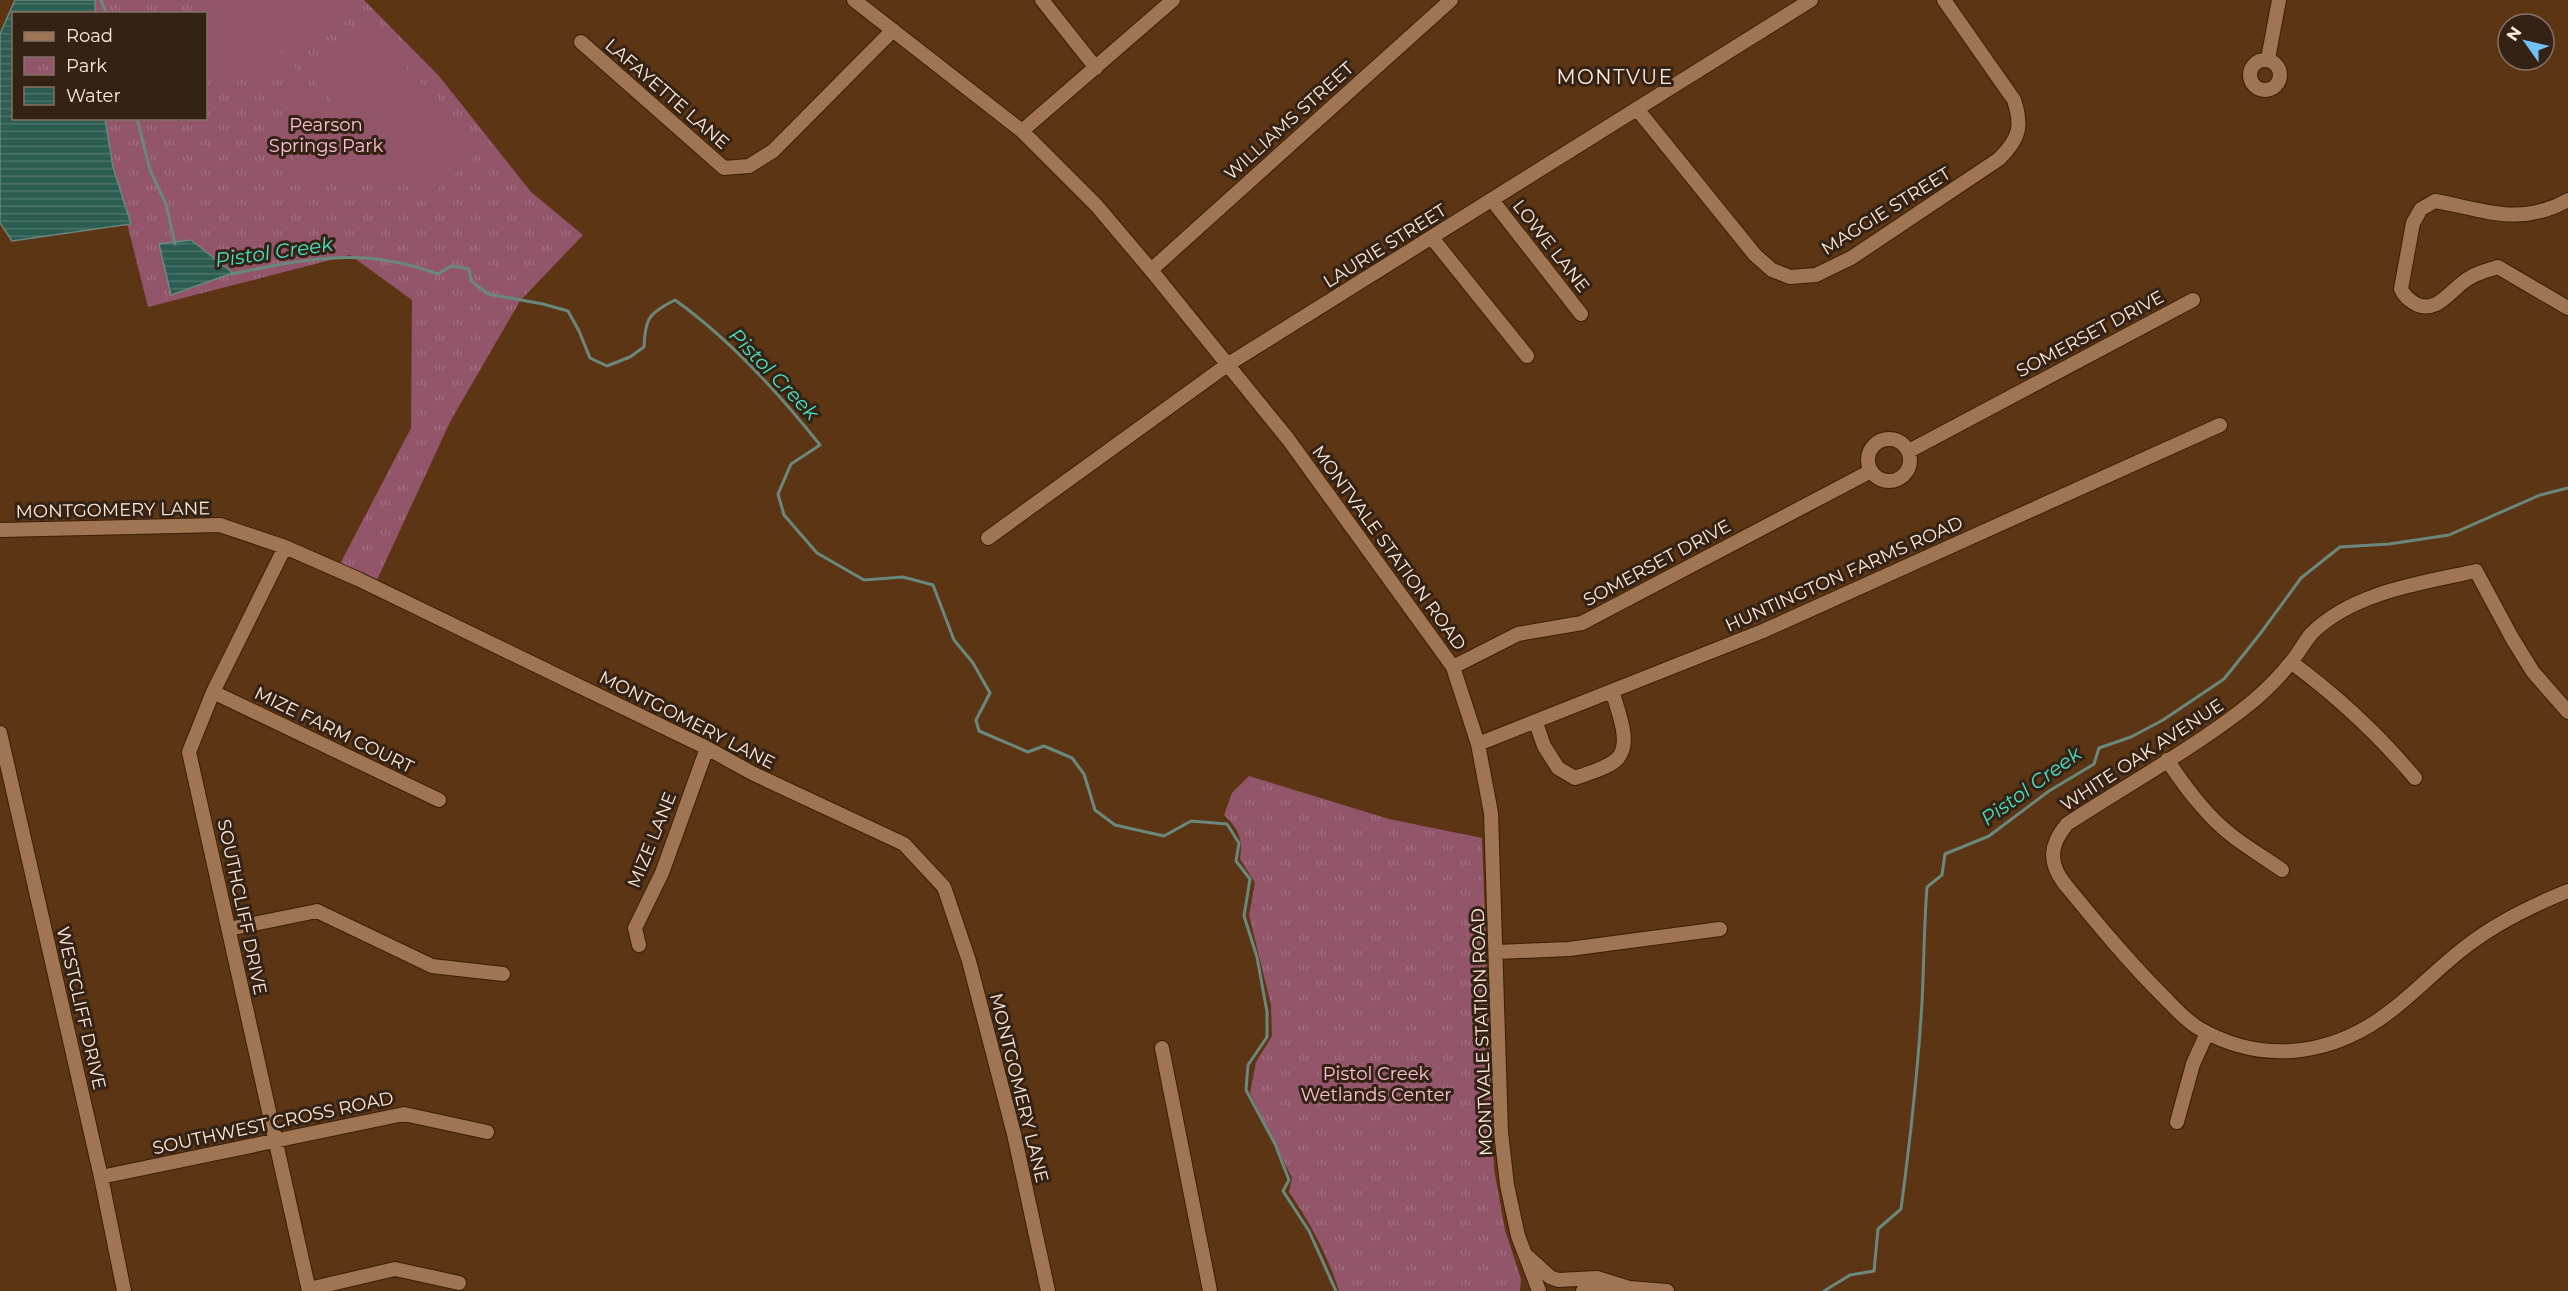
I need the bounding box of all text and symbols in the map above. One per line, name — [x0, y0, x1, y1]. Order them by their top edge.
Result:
legend — [12, 12, 207, 120]
north arrow — [2496, 12, 2556, 72]
text: N — [2502, 23, 2525, 45]
text: Road — [66, 25, 113, 47]
street label: LAFAYETTE LANE — [600, 34, 734, 154]
text: Park — [66, 55, 107, 77]
street label: WILLIAMS STREET — [1220, 57, 1359, 185]
district label: MONTVUE — [1556, 65, 1674, 89]
text: Water — [66, 85, 121, 107]
park label: Pearson Springs Park — [269, 114, 383, 157]
street label: MAGGIE STREET — [1817, 162, 1955, 260]
street label: LOWE LANE — [1508, 195, 1594, 297]
street label: LAURIE STREET — [1319, 199, 1451, 293]
water label: Pistol Creek — [214, 232, 336, 272]
street label: SOMERSET DRIVE — [2012, 286, 2168, 382]
water label: Pistol Creek — [724, 323, 825, 426]
street label: MONTVALE STATION ROAD — [1307, 441, 1471, 655]
street label: MONTGOMERY LANE — [16, 497, 210, 523]
street label: HUNTINGTON FARMS ROAD — [1722, 512, 1966, 636]
street label: SOMERSET DRIVE — [1579, 515, 1735, 611]
street label: MONTGOMERY LANE — [595, 666, 779, 774]
street label: MIZE FARM COURT — [251, 682, 418, 778]
street label: WHITE OAK AVENUE — [2056, 694, 2228, 816]
water label: Pistol Creek — [1976, 741, 2087, 831]
street label: MIZE LANE — [623, 789, 681, 891]
street label: SOUTHCLIFF DRIVE — [213, 817, 271, 997]
street label: MONTVALE STATION ROAD — [1467, 908, 1497, 1156]
street label: WESTCLIFF DRIVE — [52, 924, 110, 1092]
street label: MONTGOMERY LANE — [985, 991, 1053, 1185]
park label: Pistol Creek Wetlands Center — [1301, 1063, 1451, 1106]
street label: SOUTHWEST CROSS ROAD — [150, 1087, 396, 1159]

